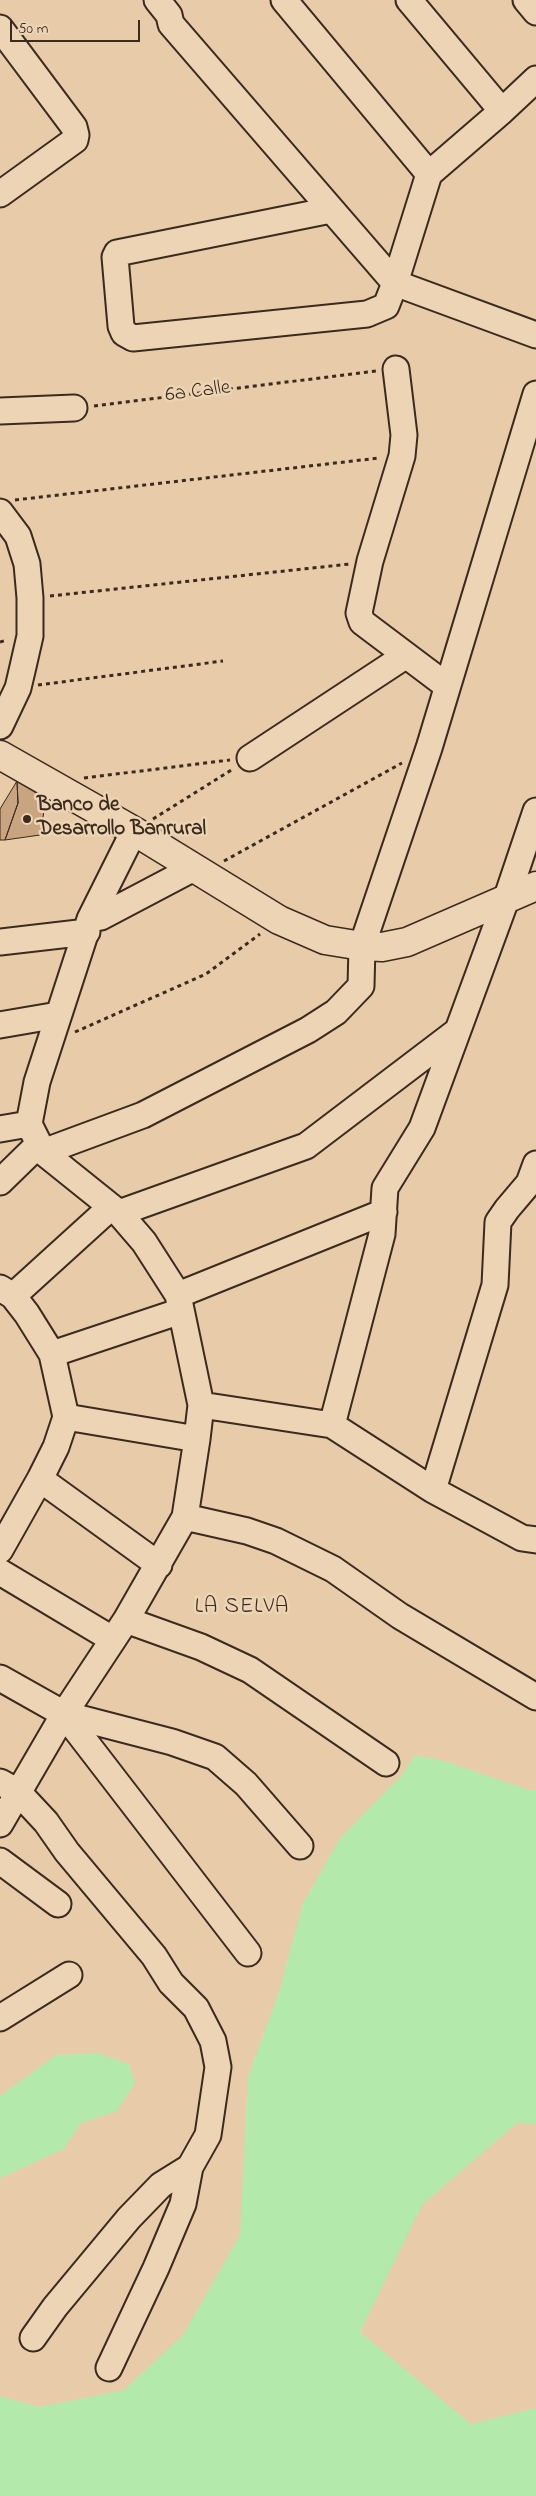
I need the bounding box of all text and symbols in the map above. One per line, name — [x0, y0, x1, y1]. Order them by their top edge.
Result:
scale bar — [12, 10, 142, 42]
text: 50 m — [18, 18, 48, 40]
street label: 6a Calle — [164, 377, 232, 409]
place label: Banco de Desarrollo Banrural — [37, 794, 206, 844]
marker: Banco de Desarrollo Banrural — [21, 813, 33, 825]
district label: LA SELVA — [194, 1595, 290, 1621]

